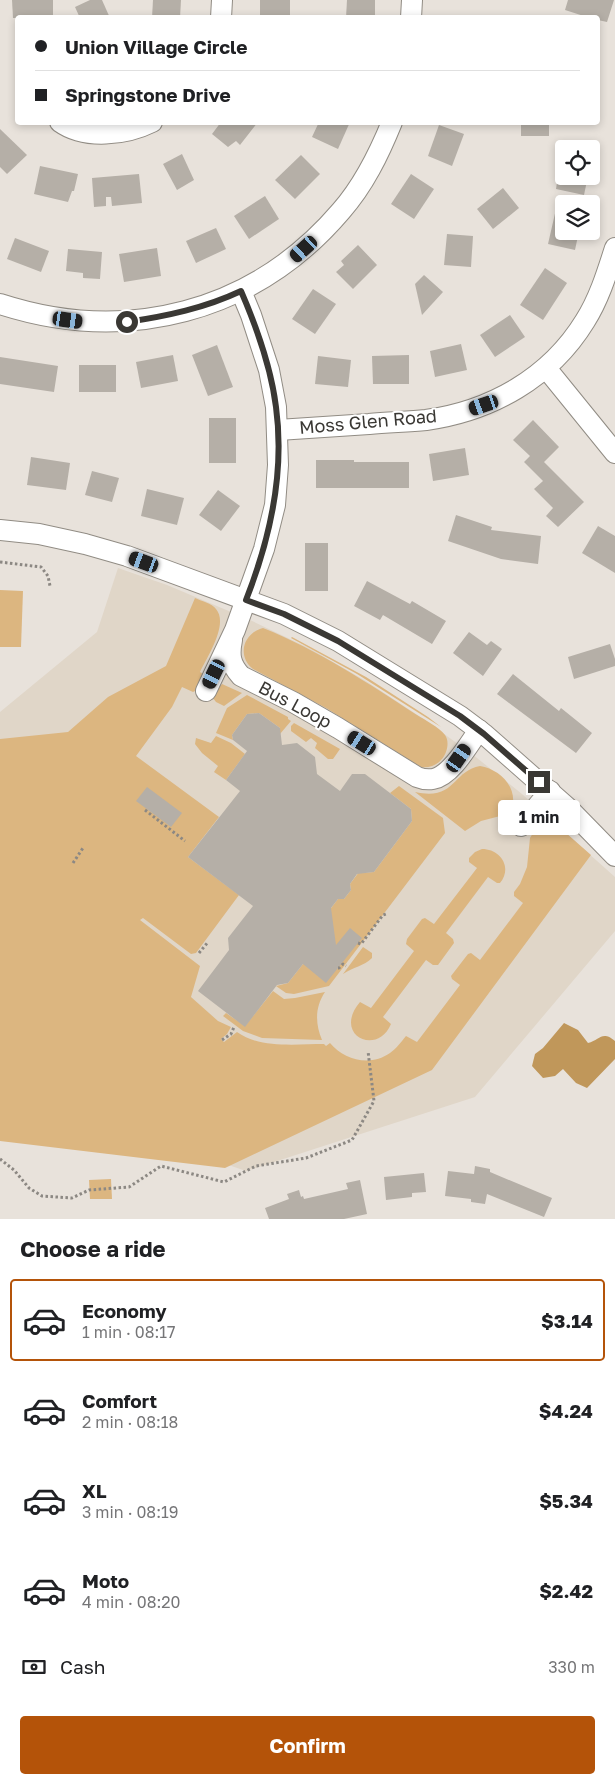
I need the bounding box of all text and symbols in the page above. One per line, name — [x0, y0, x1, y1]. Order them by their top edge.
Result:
text: Union Village Circle — [65, 35, 248, 58]
text: Springstone Drive — [65, 83, 231, 106]
map controls — [555, 140, 600, 240]
button: locate — [555, 140, 600, 185]
button: layers — [555, 195, 600, 240]
car — [287, 233, 320, 265]
car — [52, 310, 83, 330]
route start — [116, 311, 138, 333]
car — [467, 393, 500, 417]
street label: Moss Glen Road — [298, 404, 438, 438]
car — [127, 550, 160, 574]
car — [200, 657, 227, 691]
street label: Bus Loop — [255, 676, 336, 733]
car — [345, 729, 378, 757]
car — [444, 741, 473, 775]
route end — [528, 771, 550, 793]
callout: 1 min — [498, 800, 580, 834]
text: 1 min — [519, 807, 559, 827]
text: Choose a ride — [20, 1235, 166, 1262]
icon: car — [22, 1298, 67, 1343]
text: Economy — [82, 1299, 167, 1322]
text: $3.14 — [541, 1309, 593, 1332]
text: 1 min · 08:17 — [82, 1322, 176, 1342]
icon: car — [22, 1388, 67, 1433]
text: Comfort — [82, 1389, 157, 1412]
text: $4.24 — [539, 1399, 593, 1422]
text: 2 min · 08:18 — [82, 1412, 178, 1432]
icon: car — [22, 1478, 67, 1523]
text: XL — [82, 1479, 107, 1502]
text: $5.34 — [539, 1489, 593, 1512]
text: 3 min · 08:19 — [82, 1502, 178, 1522]
icon: car — [22, 1568, 67, 1613]
text: Moto — [82, 1569, 129, 1592]
text: $2.42 — [539, 1579, 593, 1602]
text: 4 min · 08:20 — [82, 1592, 181, 1612]
icon: cash — [20, 1653, 48, 1681]
text: Cash — [60, 1655, 105, 1678]
text: 330 m — [548, 1657, 595, 1677]
button: Confirm — [20, 1716, 595, 1774]

